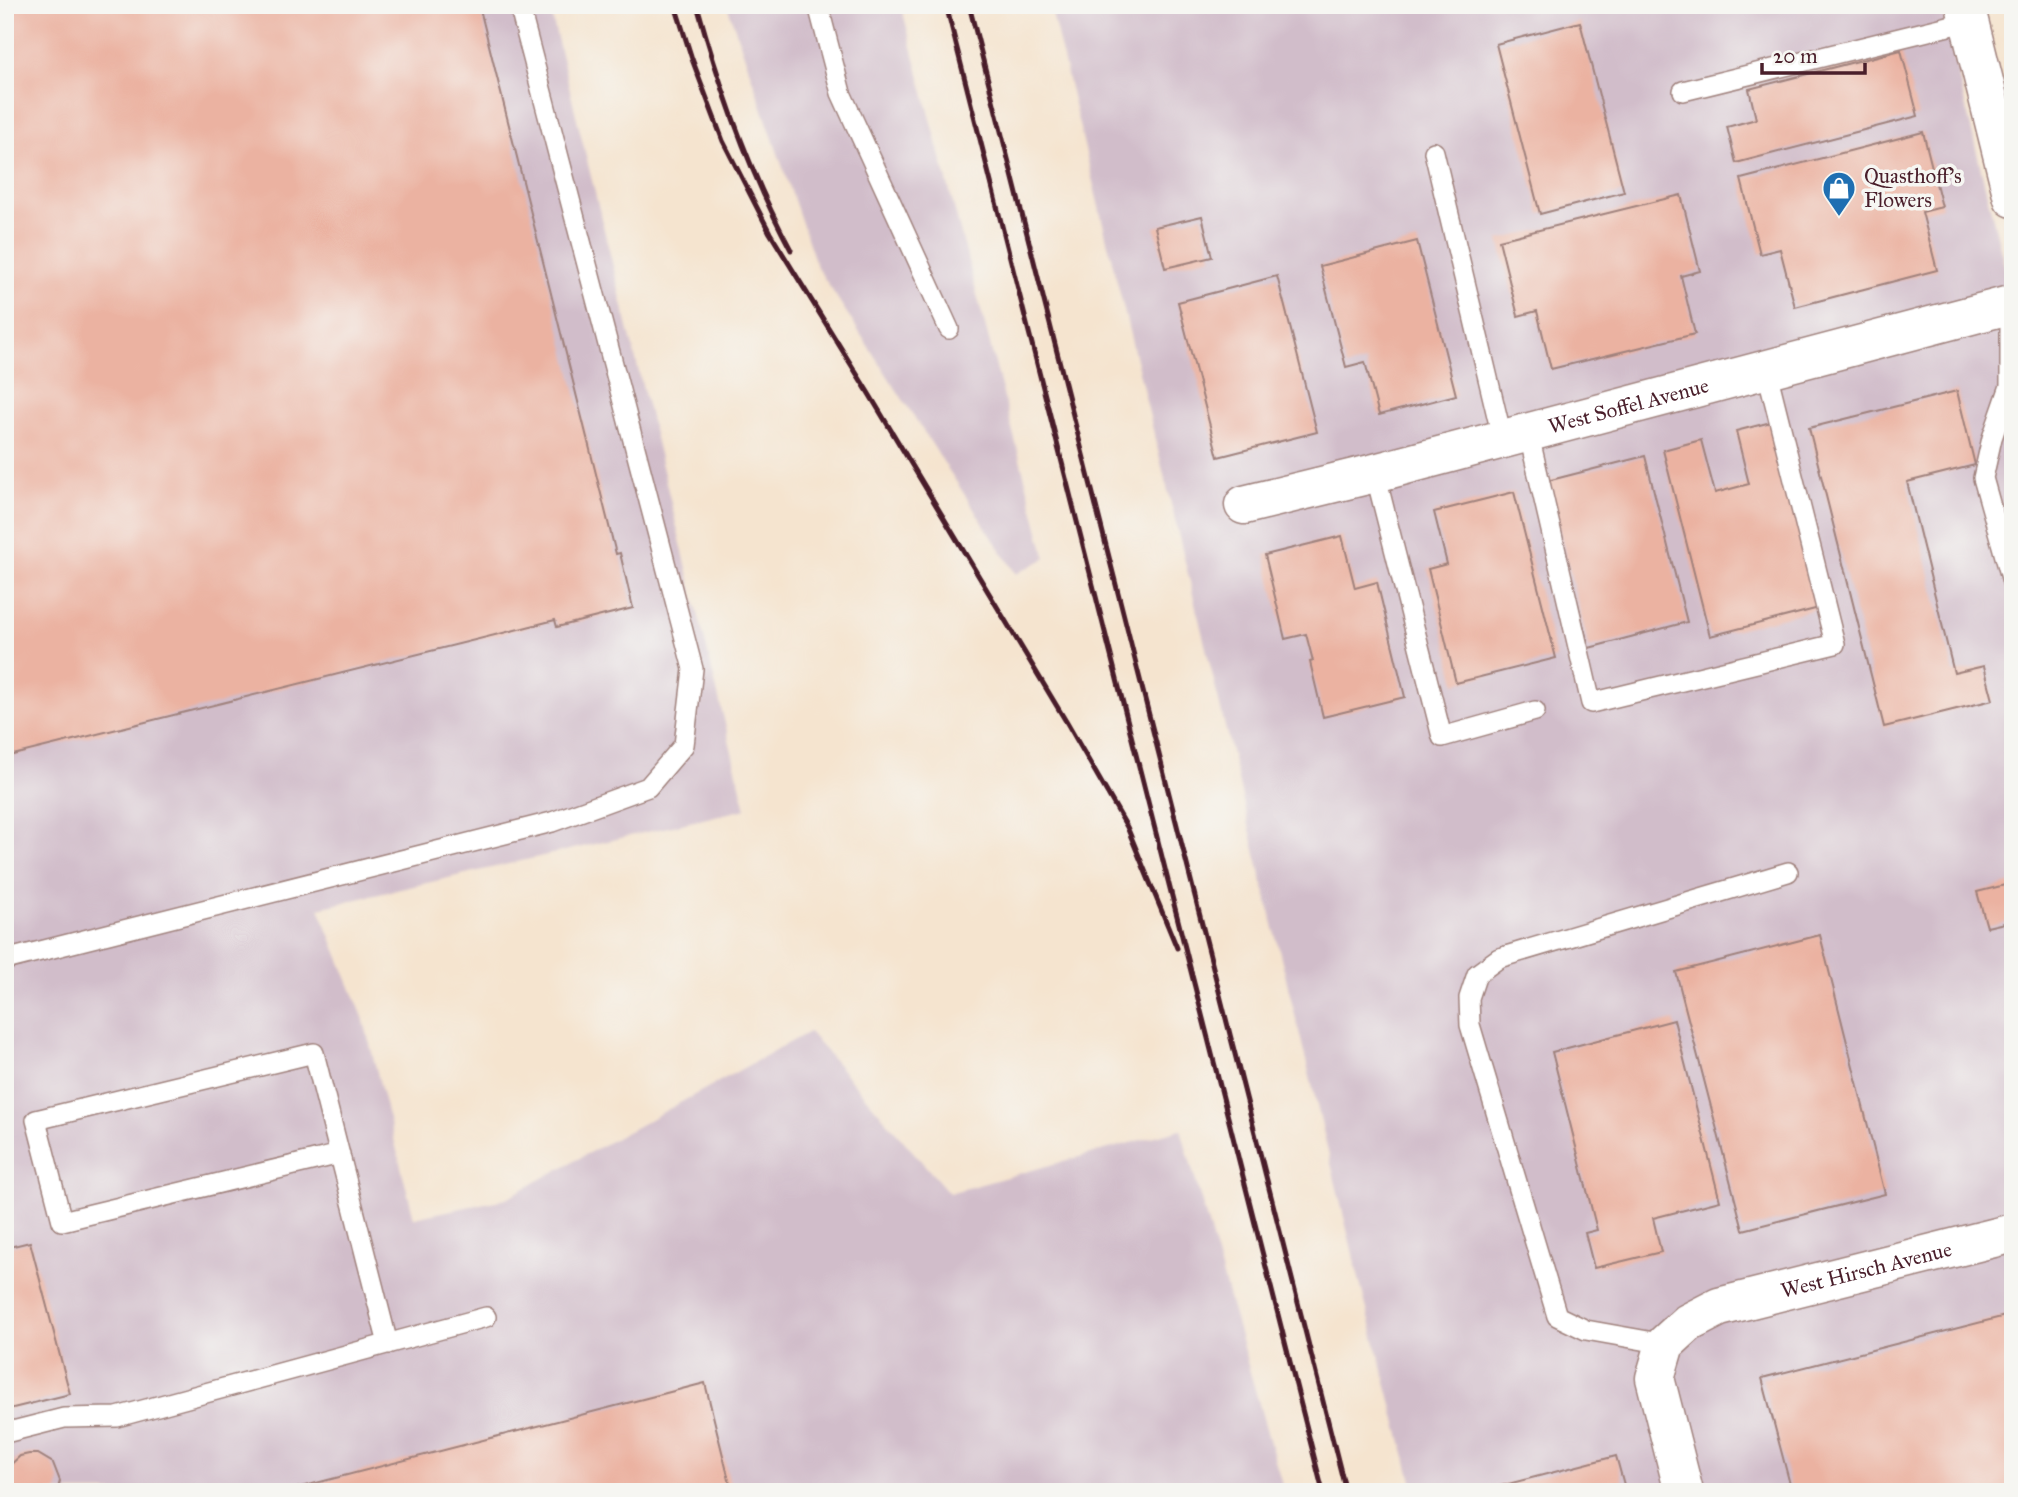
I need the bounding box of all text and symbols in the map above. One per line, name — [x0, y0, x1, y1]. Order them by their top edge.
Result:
scale bar — [1762, 32, 1866, 76]
text: 20 m — [1773, 43, 1818, 69]
place label: Quasthoff's Flowers — [1864, 163, 1962, 213]
shop icon: Quasthoff's Flowers — [1820, 169, 1858, 218]
street label: West Soffel Avenue — [1545, 372, 1712, 440]
street label: West Hirsch Avenue — [1778, 1236, 1955, 1304]

